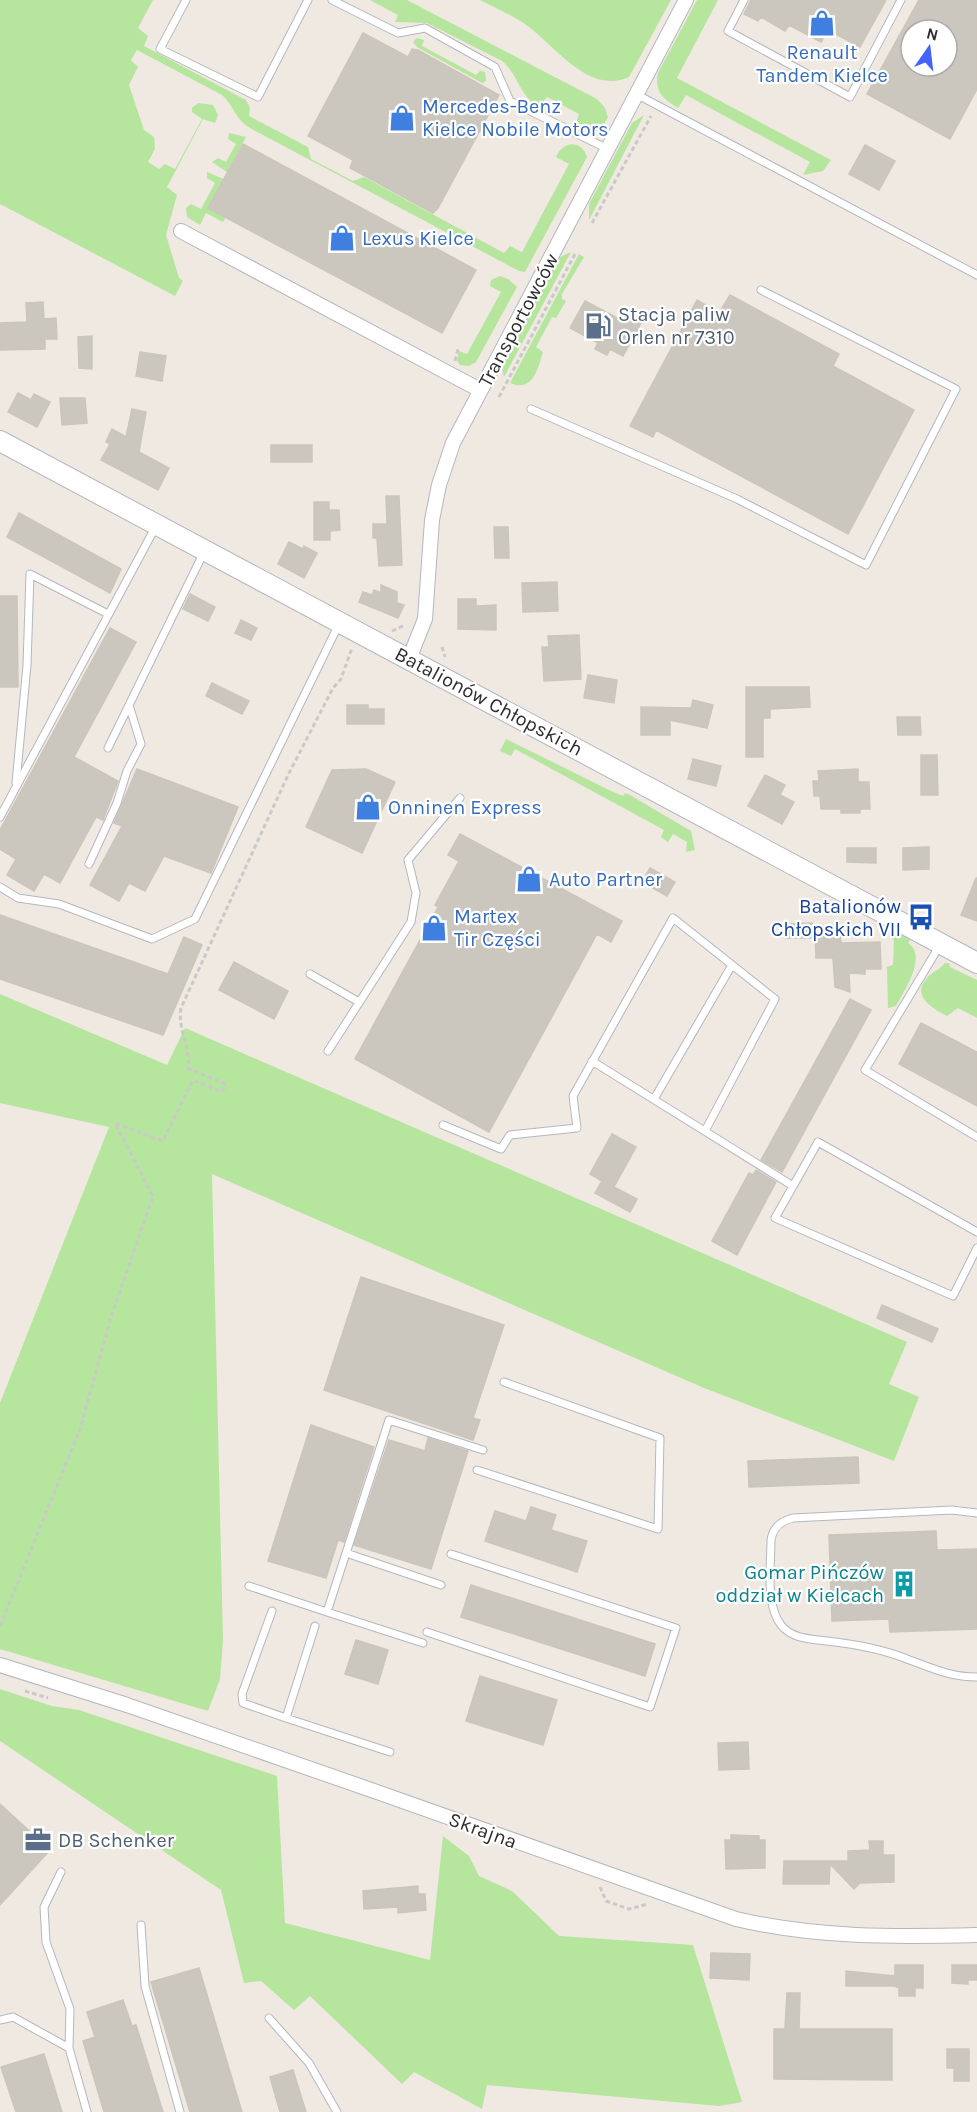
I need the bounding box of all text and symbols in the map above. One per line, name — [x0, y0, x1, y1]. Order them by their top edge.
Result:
shop icon: Renault Tandem Kielce — [807, 8, 837, 38]
north arrow — [899, 18, 959, 78]
text: N — [925, 23, 940, 45]
place label: Renault Tandem Kielce — [756, 41, 888, 87]
place label: Mercedes-Benz Kielce Nobile Motors — [422, 95, 608, 141]
shop icon: Mercedes-Benz Kielce Nobile Motors — [387, 103, 417, 133]
shop icon: Lexus Kielce — [327, 223, 357, 253]
place label: Lexus Kielce — [362, 227, 474, 250]
street label: Transportowców — [474, 249, 564, 391]
place label: Stacja paliw Orlen nr 7310 — [618, 303, 735, 349]
fuel station icon: Stacja paliw Orlen nr 7310 — [583, 311, 613, 341]
street label: Batalionów Chłopskich — [391, 642, 587, 761]
shop icon: Onninen Express — [353, 792, 383, 822]
place label: Onninen Express — [388, 796, 542, 819]
shop icon: Auto Partner — [514, 864, 544, 894]
place label: Auto Partner — [549, 868, 663, 891]
place label: Batalionów Chłopskich VII — [771, 895, 902, 941]
bus stop icon: Batalionów Chłopskich VII — [906, 902, 936, 932]
place label: Martex Tir Części — [454, 905, 541, 951]
shop icon: Martex Tir Części — [419, 913, 449, 943]
place label: Gomar Pińczów oddział w Kielcach — [716, 1561, 885, 1607]
building icon: Gomar Pińczów oddział w Kielcach — [889, 1569, 919, 1599]
street label: Skrajna — [446, 1808, 520, 1853]
office icon: DB Schenker — [23, 1825, 53, 1855]
place label: DB Schenker — [58, 1829, 175, 1852]

